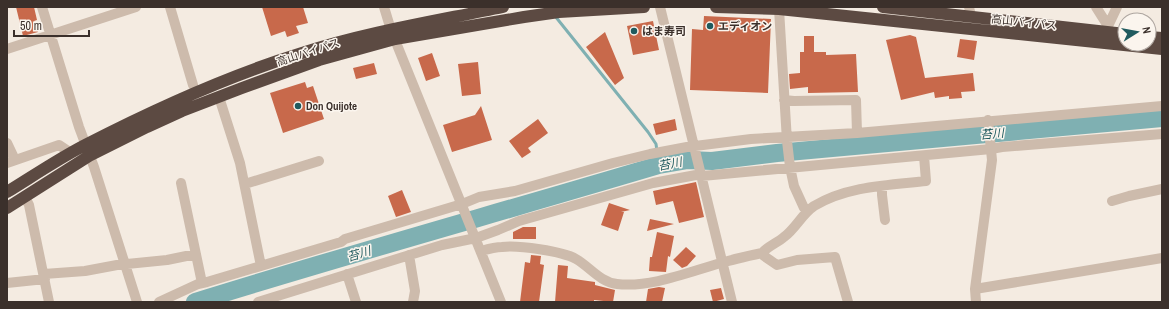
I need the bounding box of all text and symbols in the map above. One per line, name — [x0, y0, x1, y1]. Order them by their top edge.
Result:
scale bar — [14, 12, 89, 38]
street label: 高山バイパス — [991, 12, 1057, 32]
north arrow — [1117, 12, 1157, 52]
text: 50 m — [20, 18, 42, 34]
place label: エディオン — [718, 19, 772, 33]
marker: エディオン — [705, 21, 715, 31]
place label: はま寿司 — [642, 24, 686, 38]
marker: はま寿司 — [629, 26, 639, 36]
text: N — [1139, 26, 1154, 35]
street label: 高山バイパス — [275, 35, 341, 69]
place label: Don Quijote — [306, 99, 357, 113]
marker: Don Quijote — [293, 101, 303, 111]
water label: 苔川 — [979, 125, 1007, 143]
water label: 苔川 — [657, 153, 685, 174]
water label: 苔川 — [345, 242, 375, 265]

